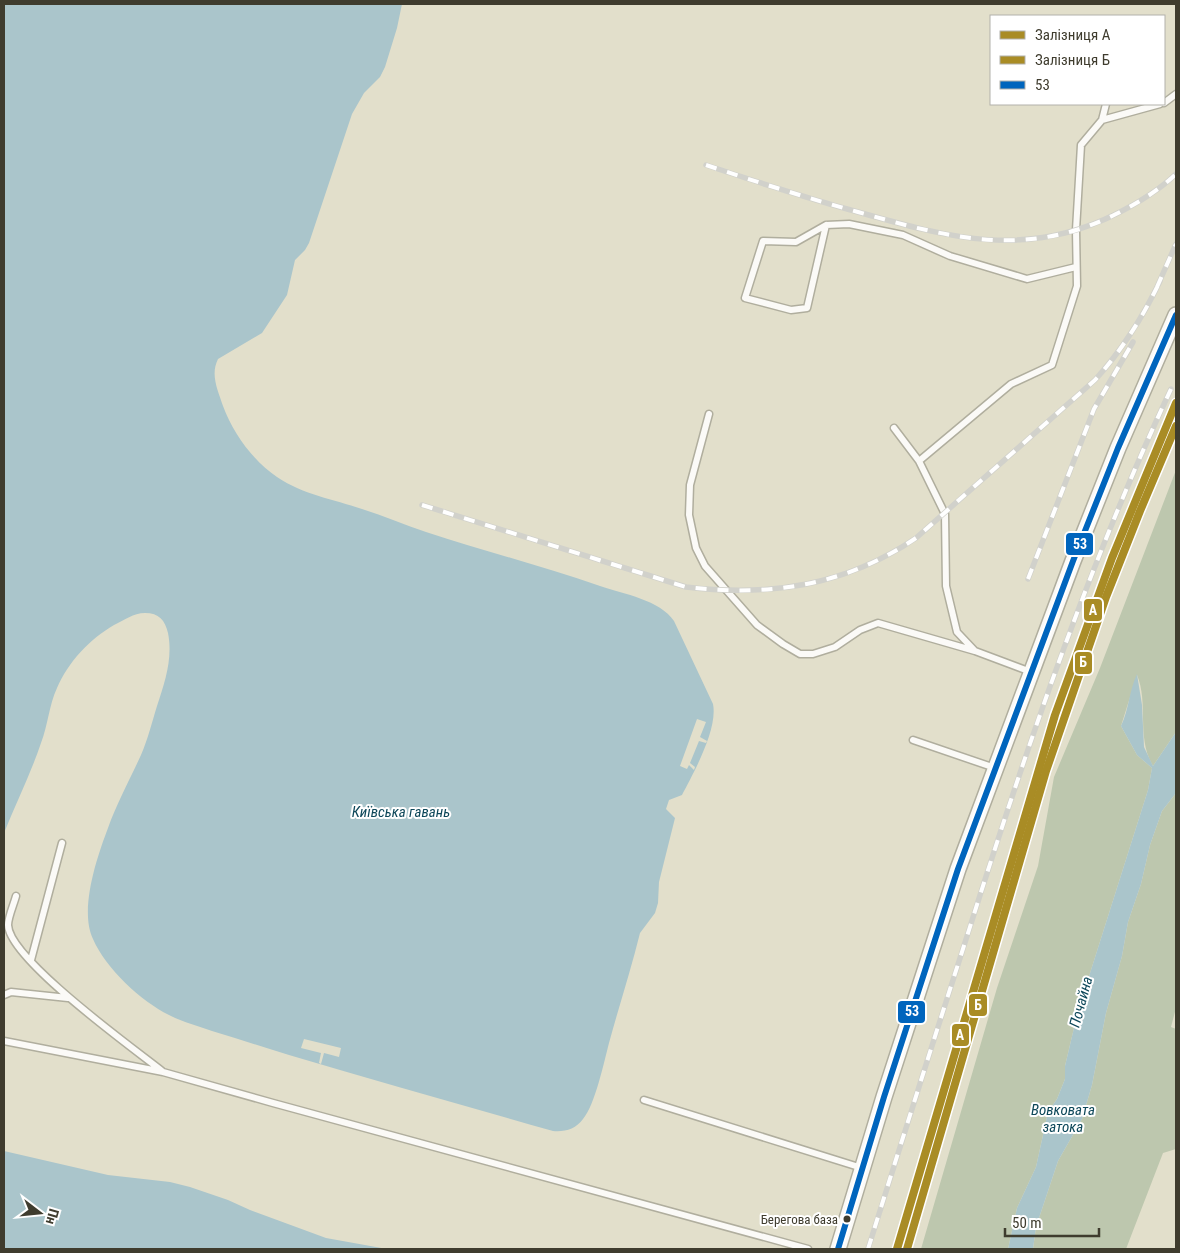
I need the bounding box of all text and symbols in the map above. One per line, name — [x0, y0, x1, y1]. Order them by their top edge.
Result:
legend — [990, 15, 1165, 105]
text: Залізниця A — [1035, 26, 1111, 44]
text: Залізниця Б — [1035, 51, 1110, 69]
text: 53 — [1035, 76, 1050, 94]
line badge: 53 — [1065, 532, 1094, 556]
text: 53 — [1073, 536, 1087, 552]
line badge: A — [1083, 598, 1103, 622]
text: A — [1089, 602, 1098, 618]
line badge: Б — [1074, 651, 1093, 675]
text: Б — [1079, 654, 1087, 670]
water label: Київська гавань — [352, 803, 450, 821]
water label: Почайна — [1066, 974, 1096, 1029]
line badge: Б — [968, 993, 988, 1017]
text: Б — [974, 997, 982, 1013]
line badge: 53 — [897, 1000, 926, 1024]
text: 53 — [905, 1003, 919, 1019]
line badge: A — [951, 1023, 970, 1047]
text: A — [956, 1027, 965, 1043]
water label: Вовковата затока — [1031, 1101, 1095, 1136]
north arrow — [15, 1188, 65, 1238]
scale bar — [1005, 1206, 1099, 1238]
text: Пн — [43, 1207, 62, 1226]
place label: Берегова база — [761, 1212, 838, 1227]
marker: Берегова база — [842, 1214, 852, 1224]
text: 50 m — [1012, 1214, 1042, 1232]

